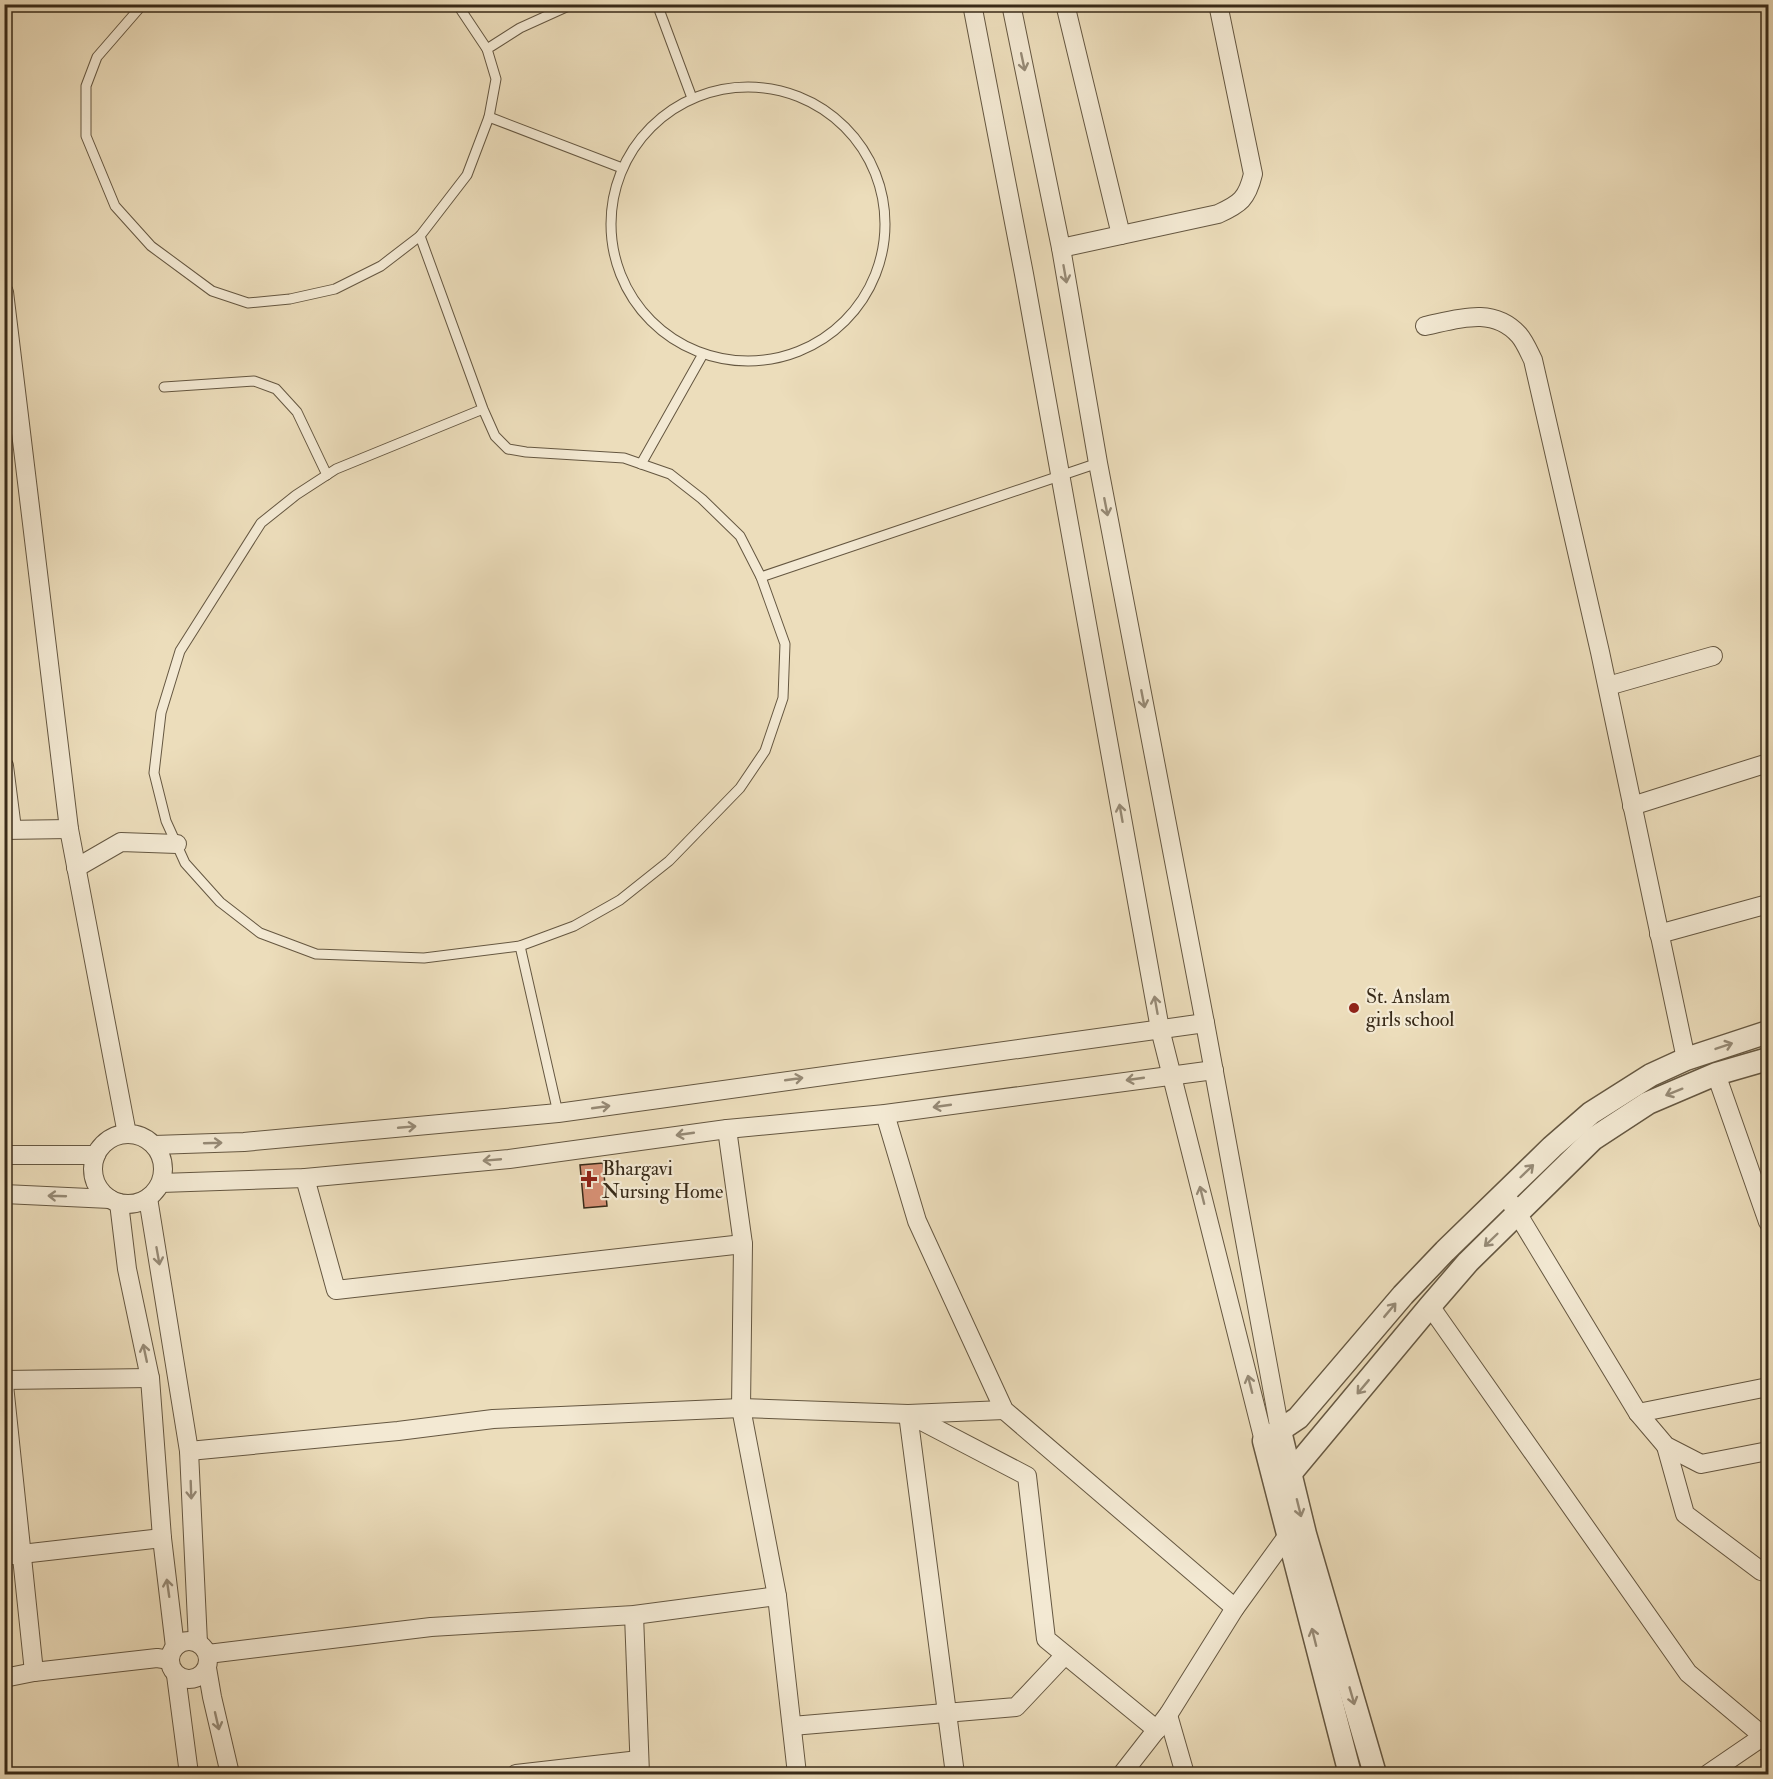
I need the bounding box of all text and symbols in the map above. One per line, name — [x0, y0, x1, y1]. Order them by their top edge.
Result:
one-way arrow — [1018, 52, 1029, 71]
one-way arrow — [1060, 263, 1071, 283]
one-way arrow — [1101, 497, 1112, 516]
one-way arrow — [1138, 688, 1149, 708]
one-way arrow — [1115, 804, 1126, 824]
place label: St. Anslam girls school — [1366, 984, 1454, 1032]
one-way arrow — [1150, 996, 1161, 1016]
marker: St. Anslam girls school — [1347, 1001, 1361, 1015]
one-way arrow — [1715, 1039, 1733, 1050]
one-way arrow — [783, 1073, 803, 1084]
one-way arrow — [1126, 1074, 1145, 1085]
one-way arrow — [1665, 1087, 1683, 1098]
one-way arrow — [590, 1101, 610, 1112]
one-way arrow — [932, 1101, 952, 1112]
one-way arrow — [396, 1121, 416, 1132]
one-way arrow — [676, 1129, 696, 1140]
one-way arrow — [202, 1137, 222, 1148]
one-way arrow — [483, 1155, 503, 1166]
place label: Bhargavi Nursing Home — [602, 1156, 723, 1204]
one-way arrow — [1519, 1164, 1534, 1178]
marker: Bhargavi Nursing Home — [580, 1170, 598, 1188]
one-way arrow — [1196, 1185, 1208, 1204]
one-way arrow — [48, 1191, 68, 1202]
one-way arrow — [1484, 1233, 1499, 1247]
one-way arrow — [153, 1246, 164, 1265]
one-way arrow — [1383, 1303, 1397, 1318]
one-way arrow — [139, 1344, 150, 1363]
one-way arrow — [1243, 1375, 1255, 1394]
one-way arrow — [1357, 1378, 1370, 1394]
one-way arrow — [186, 1480, 197, 1500]
one-way arrow — [1293, 1498, 1305, 1517]
one-way arrow — [163, 1579, 174, 1599]
one-way arrow — [1308, 1627, 1319, 1646]
one-way arrow — [1347, 1686, 1358, 1705]
one-way arrow — [212, 1712, 224, 1731]

